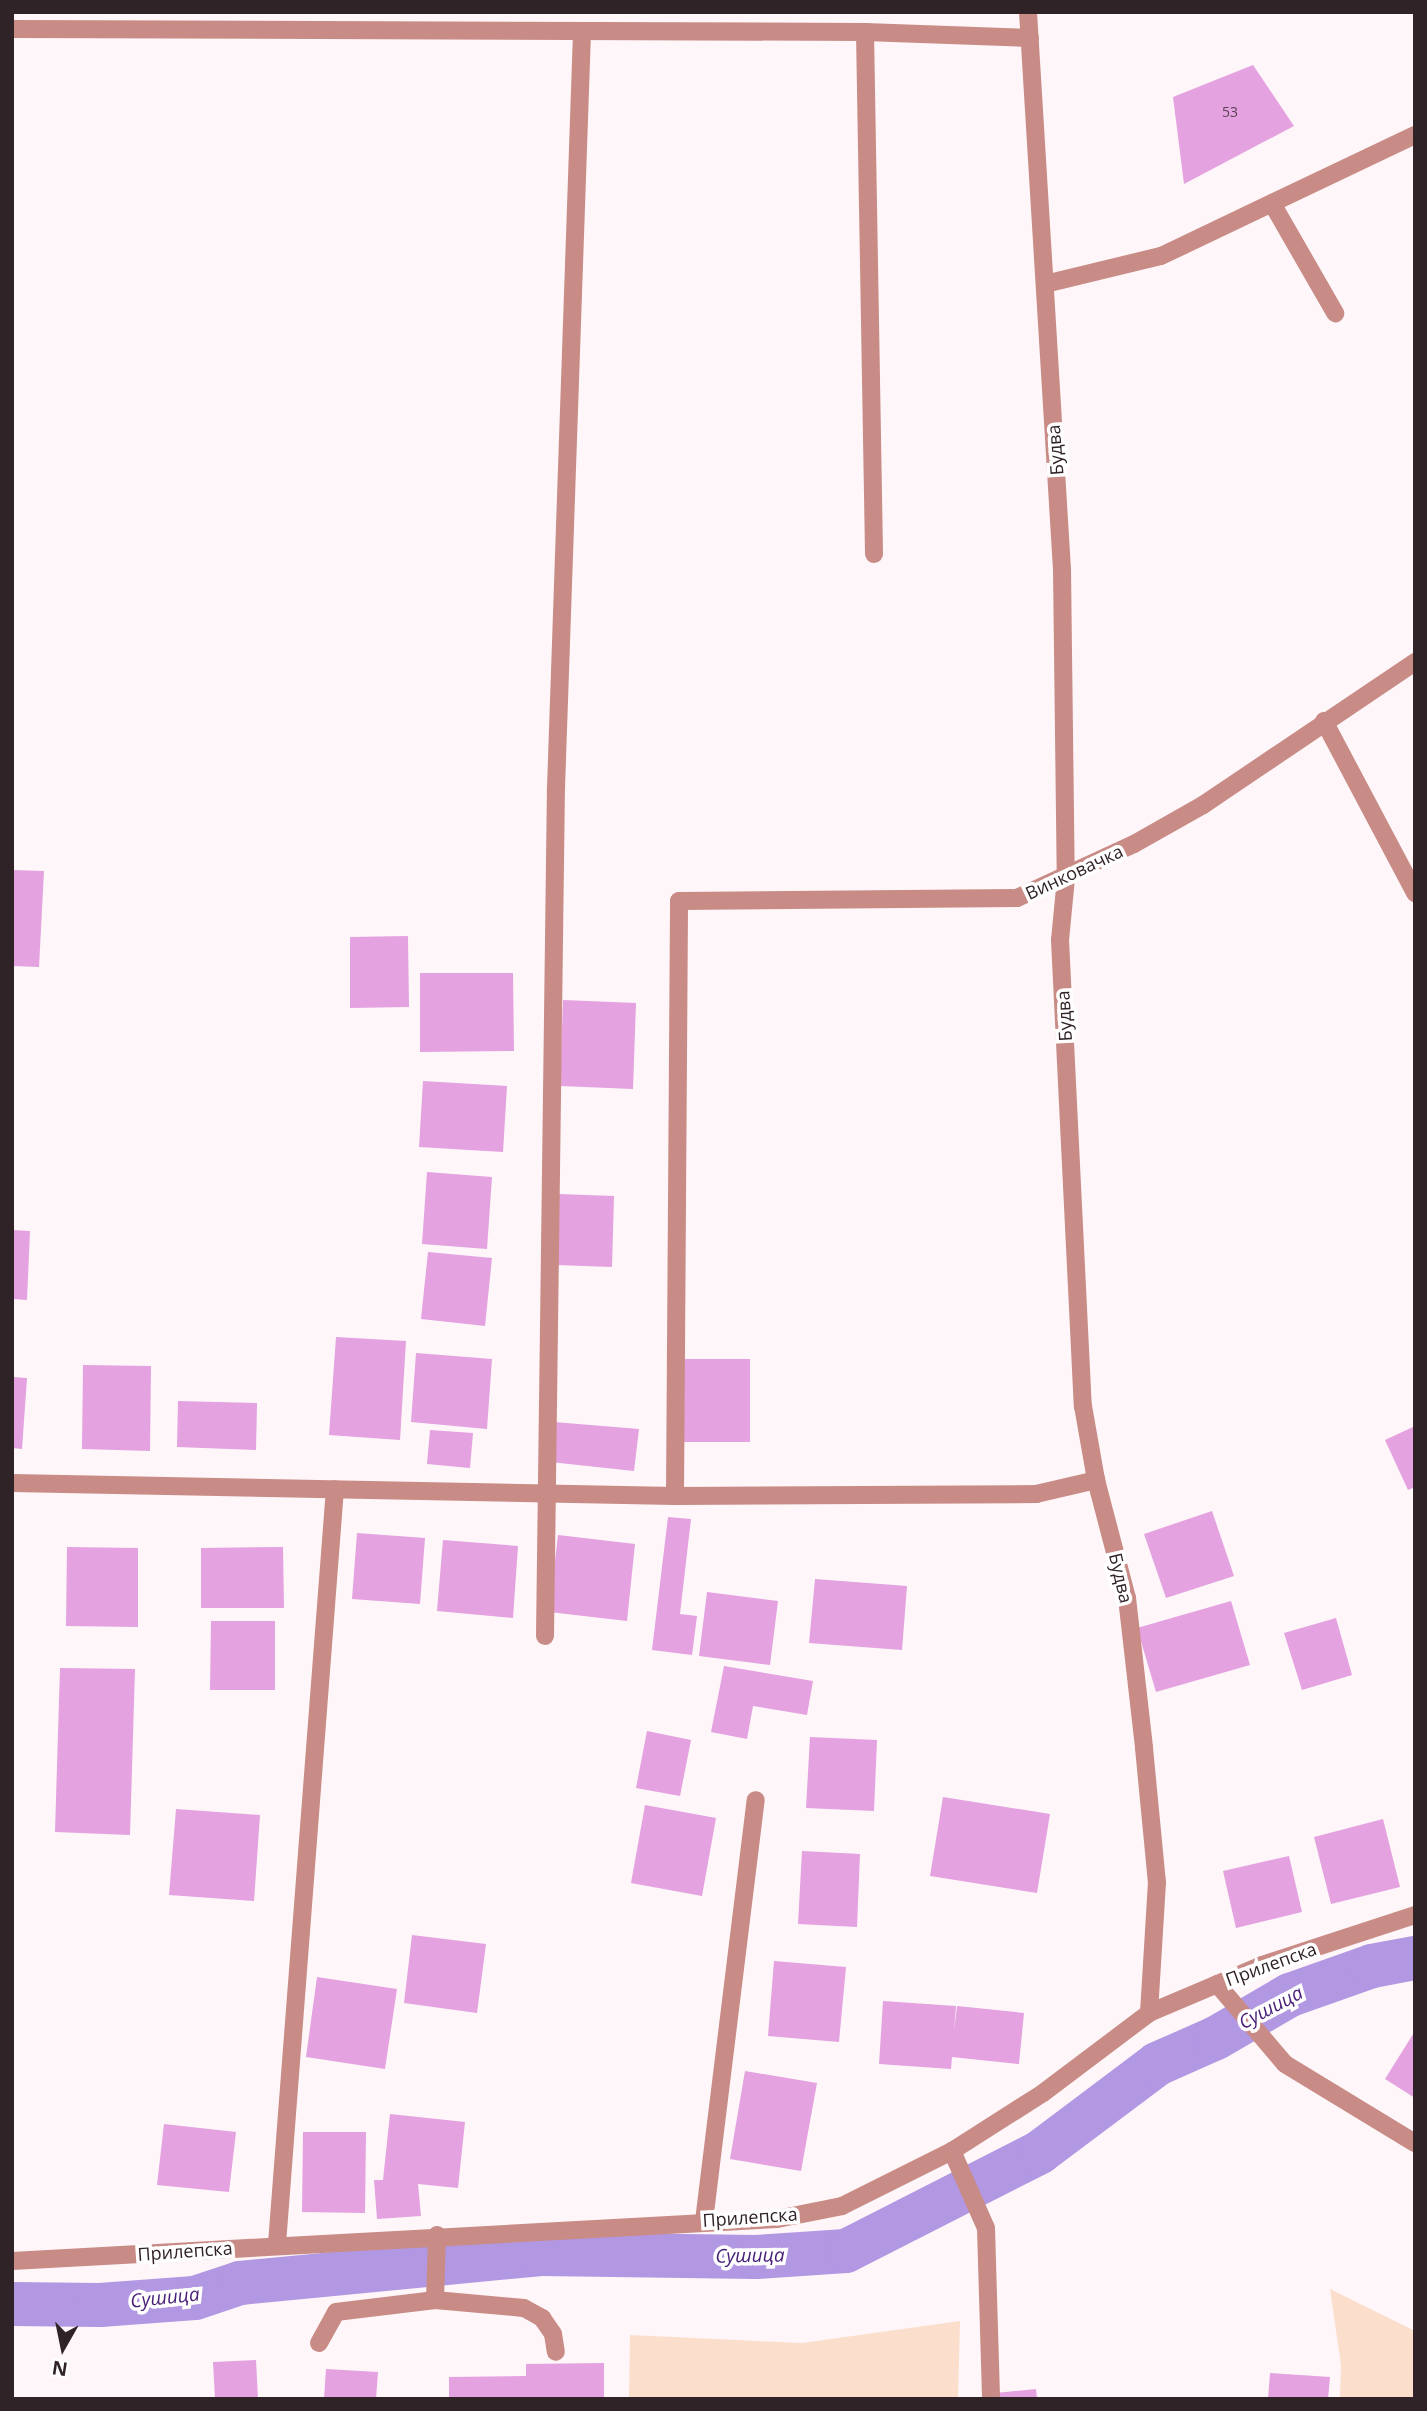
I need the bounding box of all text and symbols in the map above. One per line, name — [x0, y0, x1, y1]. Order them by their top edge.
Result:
house number: 53 — [1222, 104, 1238, 120]
street label: Будва — [1042, 424, 1068, 476]
street label: Винковачка — [1022, 840, 1126, 904]
street label: Будва — [1052, 990, 1076, 1042]
street label: Будва — [1105, 1551, 1137, 1605]
street label: Прилепска — [1223, 1938, 1319, 1990]
water label: Сушица — [1235, 1982, 1307, 2034]
street label: Прилепска — [702, 2203, 798, 2231]
street label: Прилепска — [137, 2237, 233, 2265]
water label: Сушица — [715, 2244, 785, 2268]
water label: Сушица — [129, 2283, 201, 2313]
north arrow — [28, 2313, 98, 2383]
text: N — [50, 2355, 69, 2383]

